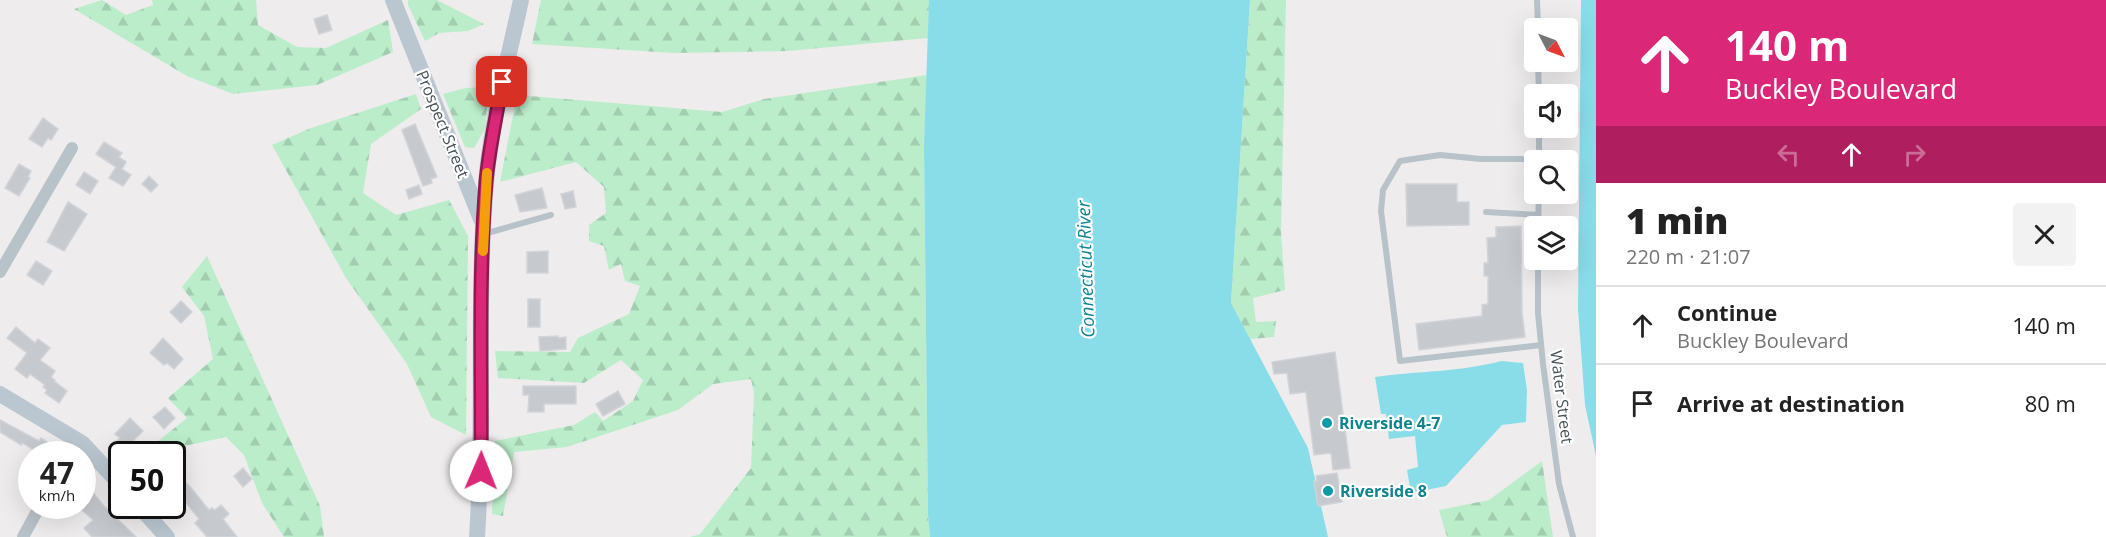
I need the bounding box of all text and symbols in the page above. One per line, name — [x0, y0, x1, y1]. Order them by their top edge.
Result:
text: 140 m — [1725, 16, 1849, 73]
north arrow — [1524, 18, 1578, 72]
map controls — [1524, 18, 1578, 270]
icon: ahead — [1626, 24, 1704, 102]
pin — [476, 56, 527, 107]
icon: arrive — [485, 65, 518, 98]
street label: Prospect Street — [411, 67, 475, 181]
text: Buckley Boulevard — [1725, 70, 1957, 107]
button: sound — [1524, 84, 1578, 138]
icon: left — [1772, 138, 1805, 171]
icon: ahead — [1835, 138, 1868, 171]
icon: right — [1898, 138, 1931, 171]
button: search — [1524, 150, 1578, 204]
text: 1 min — [1626, 196, 1728, 245]
water label: Connecticut River — [1071, 199, 1099, 338]
button: close — [2013, 203, 2076, 266]
button: layers — [1524, 216, 1578, 270]
text: 220 m · 21:07 — [1626, 243, 1751, 270]
text: Continue — [1677, 297, 1777, 327]
icon: ahead — [1626, 309, 1659, 342]
text: 140 m — [2012, 310, 2076, 340]
text: Buckley Boulevard — [1677, 327, 1849, 354]
street label: Water Street — [1545, 349, 1579, 445]
icon: arrive — [1626, 387, 1659, 420]
text: Arrive at destination — [1677, 388, 1905, 418]
text: 80 m — [2025, 388, 2076, 418]
place label: Riverside 4-7 — [1339, 412, 1440, 434]
marker: Riverside 4-7 — [1320, 416, 1334, 430]
position arrow — [449, 439, 513, 503]
speed limit sign: 50 — [108, 441, 186, 519]
text: 47 — [40, 452, 74, 493]
place label: Riverside 8 — [1340, 480, 1427, 502]
marker: Riverside 8 — [1321, 484, 1335, 498]
text: km/h — [39, 485, 75, 505]

